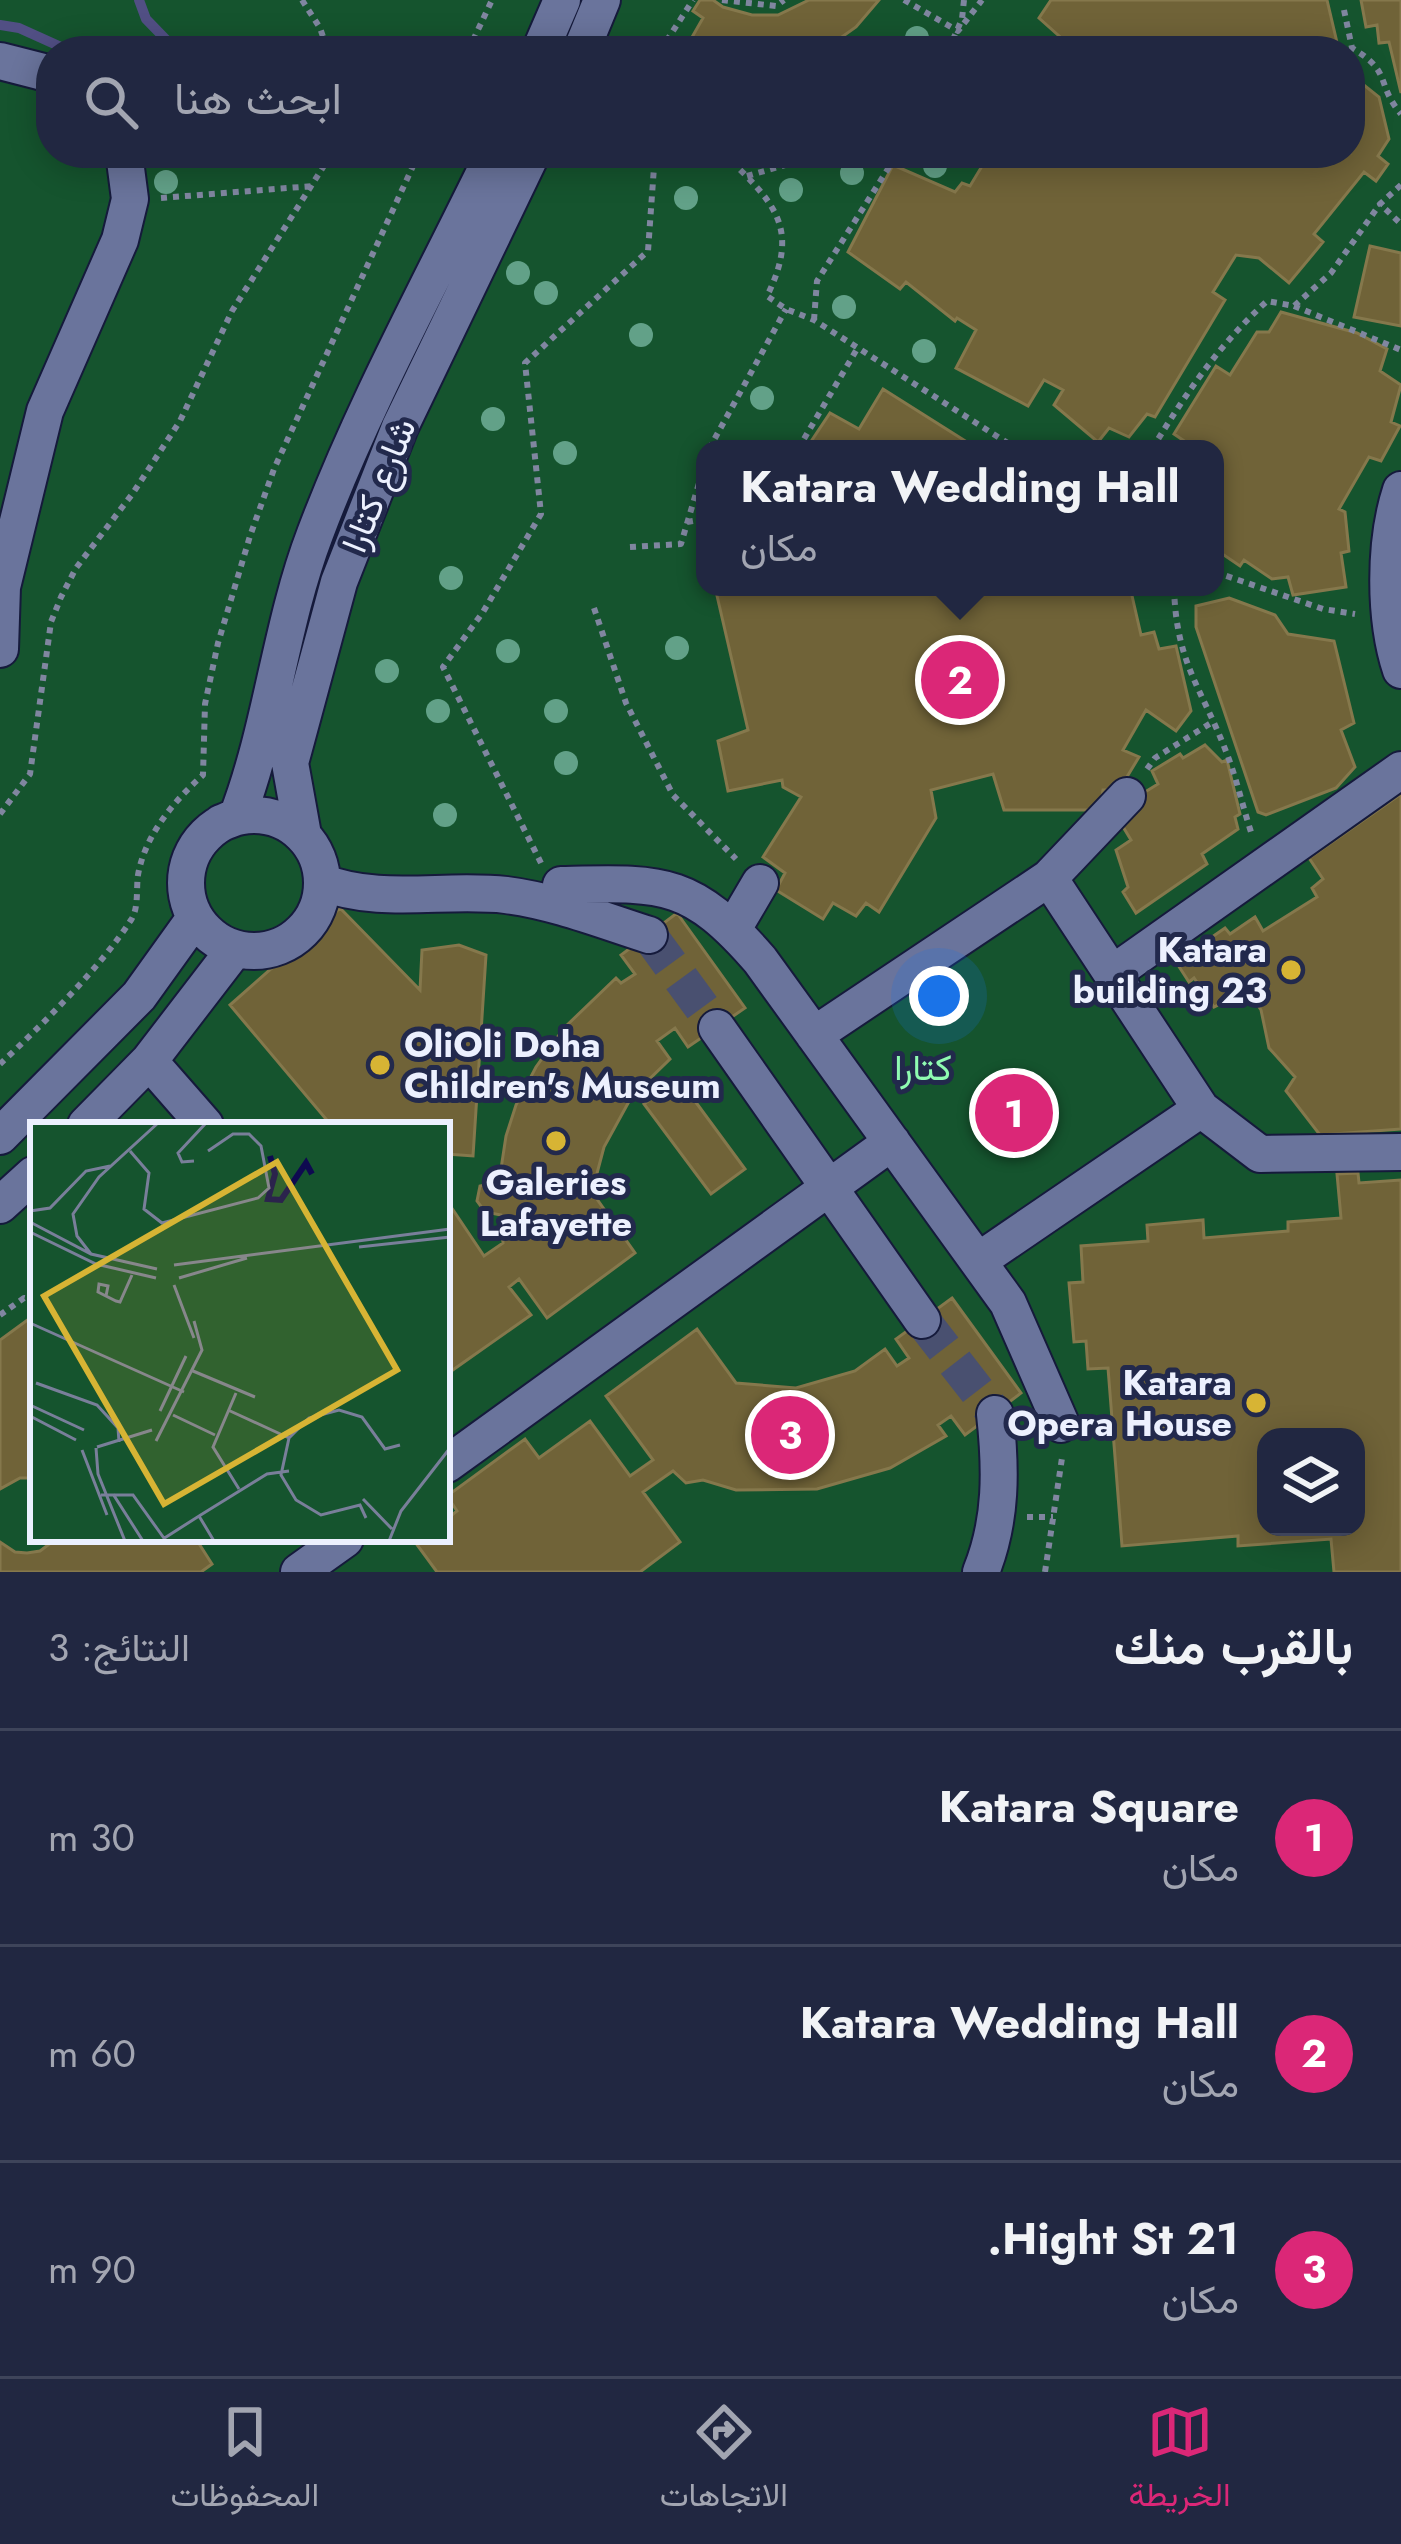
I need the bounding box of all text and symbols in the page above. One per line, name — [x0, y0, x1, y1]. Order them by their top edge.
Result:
search box — [36, 36, 1365, 168]
text: ابحث هنا — [174, 66, 342, 131]
icon: search — [78, 69, 144, 135]
street label: شارع كتارا — [328, 410, 428, 560]
popup — [696, 440, 1224, 596]
text: Katara Wedding Hall — [740, 454, 1180, 519]
text: مكان — [740, 519, 818, 576]
pin: 2 — [921, 635, 999, 725]
place label: Katara building 23 — [1073, 923, 1267, 1016]
marker: Katara building 23 — [1278, 957, 1304, 983]
your location — [909, 966, 969, 1026]
place label: OliOli Doha Children's Museum — [404, 1018, 721, 1111]
park label: كتارا — [894, 1041, 952, 1093]
marker: OliOli Doha Children's Museum — [367, 1052, 393, 1078]
pin: 1 — [975, 1068, 1053, 1158]
inset map — [30, 1122, 450, 1542]
marker: Galeries Lafayette — [543, 1128, 569, 1154]
place label: Galeries Lafayette — [480, 1156, 632, 1249]
place label: Katara Opera House — [1007, 1356, 1232, 1449]
pin: 3 — [751, 1390, 829, 1480]
marker: Katara Opera House — [1243, 1390, 1269, 1416]
map controls — [1257, 1428, 1365, 1536]
button: layers — [1257, 1428, 1365, 1536]
text: بالقرب منك — [1114, 1609, 1353, 1683]
text: النتائج: 3 — [48, 1619, 190, 1676]
text: Katara Square — [939, 1774, 1239, 1839]
text: 30 m — [48, 1809, 135, 1866]
text: 1 — [1304, 1809, 1324, 1866]
text: مكان — [1162, 1839, 1239, 1896]
text: Katara Wedding Hall — [800, 1990, 1239, 2055]
text: 60 m — [48, 2025, 136, 2082]
text: 2 — [1301, 2025, 1327, 2082]
text: مكان — [1162, 2055, 1239, 2112]
text: 21 Hight St. — [987, 2206, 1239, 2271]
text: 90 m — [48, 2241, 136, 2298]
text: 3 — [1302, 2241, 1326, 2298]
text: مكان — [1162, 2271, 1239, 2328]
tab: المحفوظات — [170, 2399, 319, 2524]
tab: الاتجاهات — [660, 2399, 788, 2524]
tab: الخريطة — [1129, 2399, 1231, 2524]

